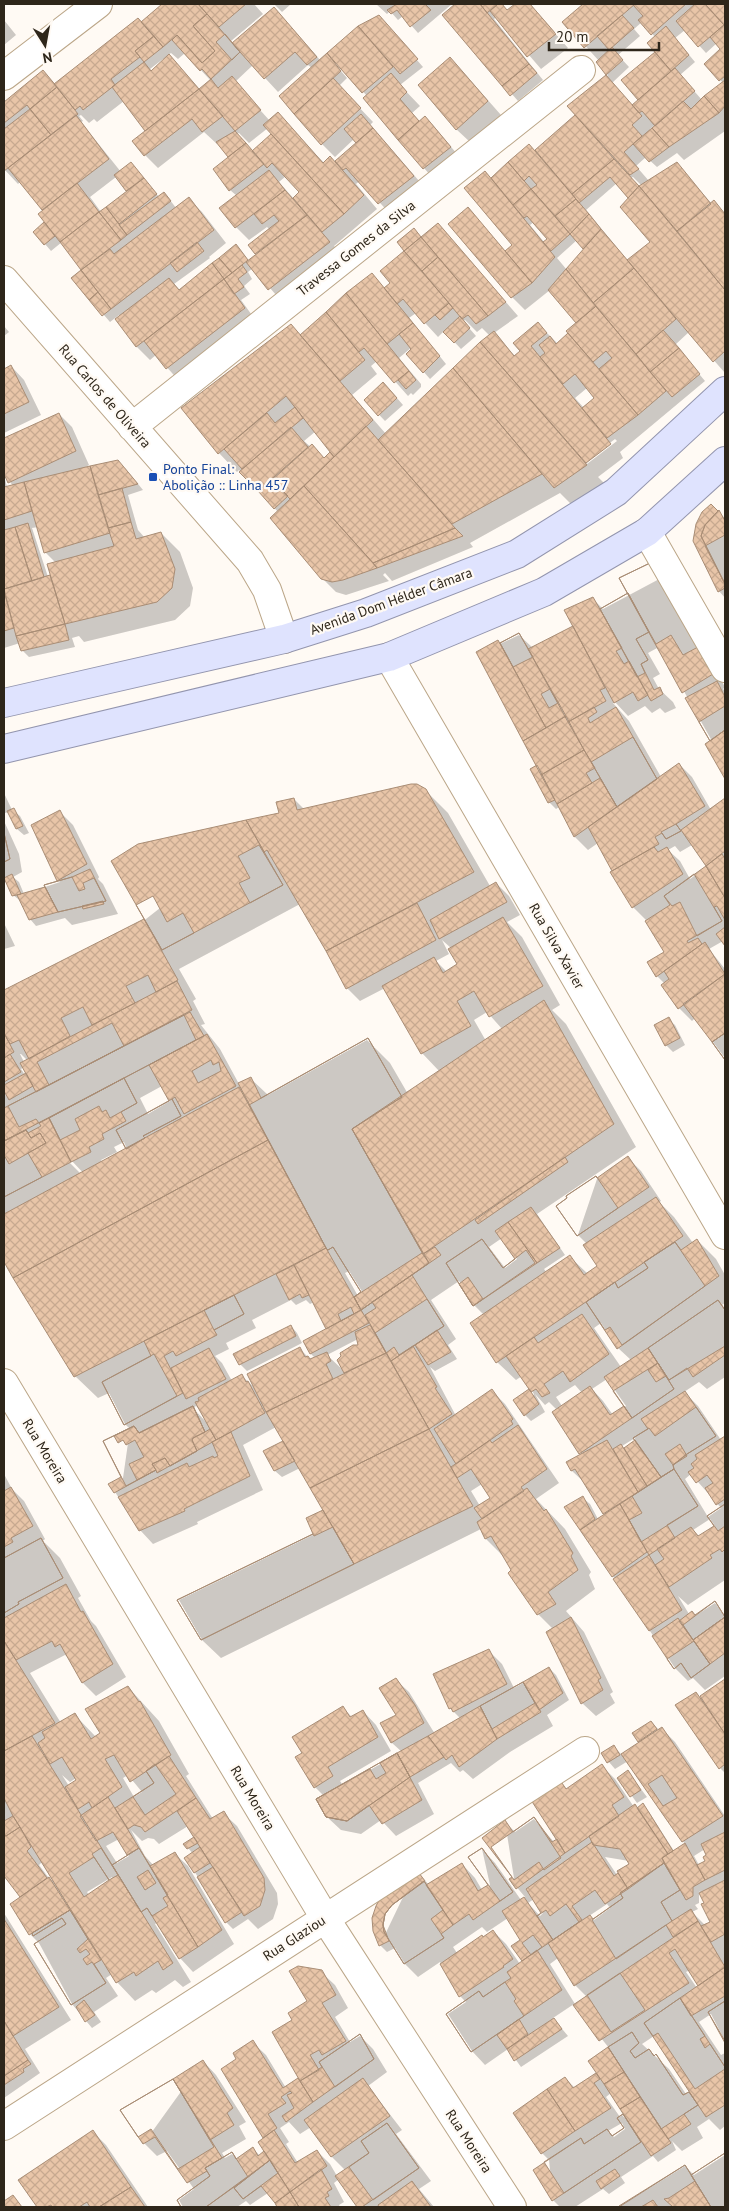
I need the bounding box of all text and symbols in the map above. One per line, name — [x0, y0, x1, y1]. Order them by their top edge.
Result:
north arrow — [20, 20, 70, 70]
scale bar — [549, 20, 659, 52]
text: 20 m — [556, 27, 589, 46]
text: N — [41, 48, 54, 67]
street label: Travessa Gomes da Silva — [293, 196, 419, 300]
street label: Rua Carlos de Oliveira — [55, 340, 155, 452]
place label: Ponto Final: Abolição :: Linha 457 — [163, 460, 288, 494]
marker: Ponto Final: Abolição :: Linha 457 — [147, 471, 159, 483]
street label: Avenida Dom Hélder Câmara — [307, 563, 475, 639]
street label: Rua Silva Xavier — [525, 900, 589, 992]
street label: Rua Moreira — [19, 1415, 71, 1487]
street label: Rua Moreira — [227, 1762, 279, 1834]
street label: Rua Glaziou — [259, 1911, 329, 1965]
street label: Rua Moreira — [442, 2106, 496, 2176]

